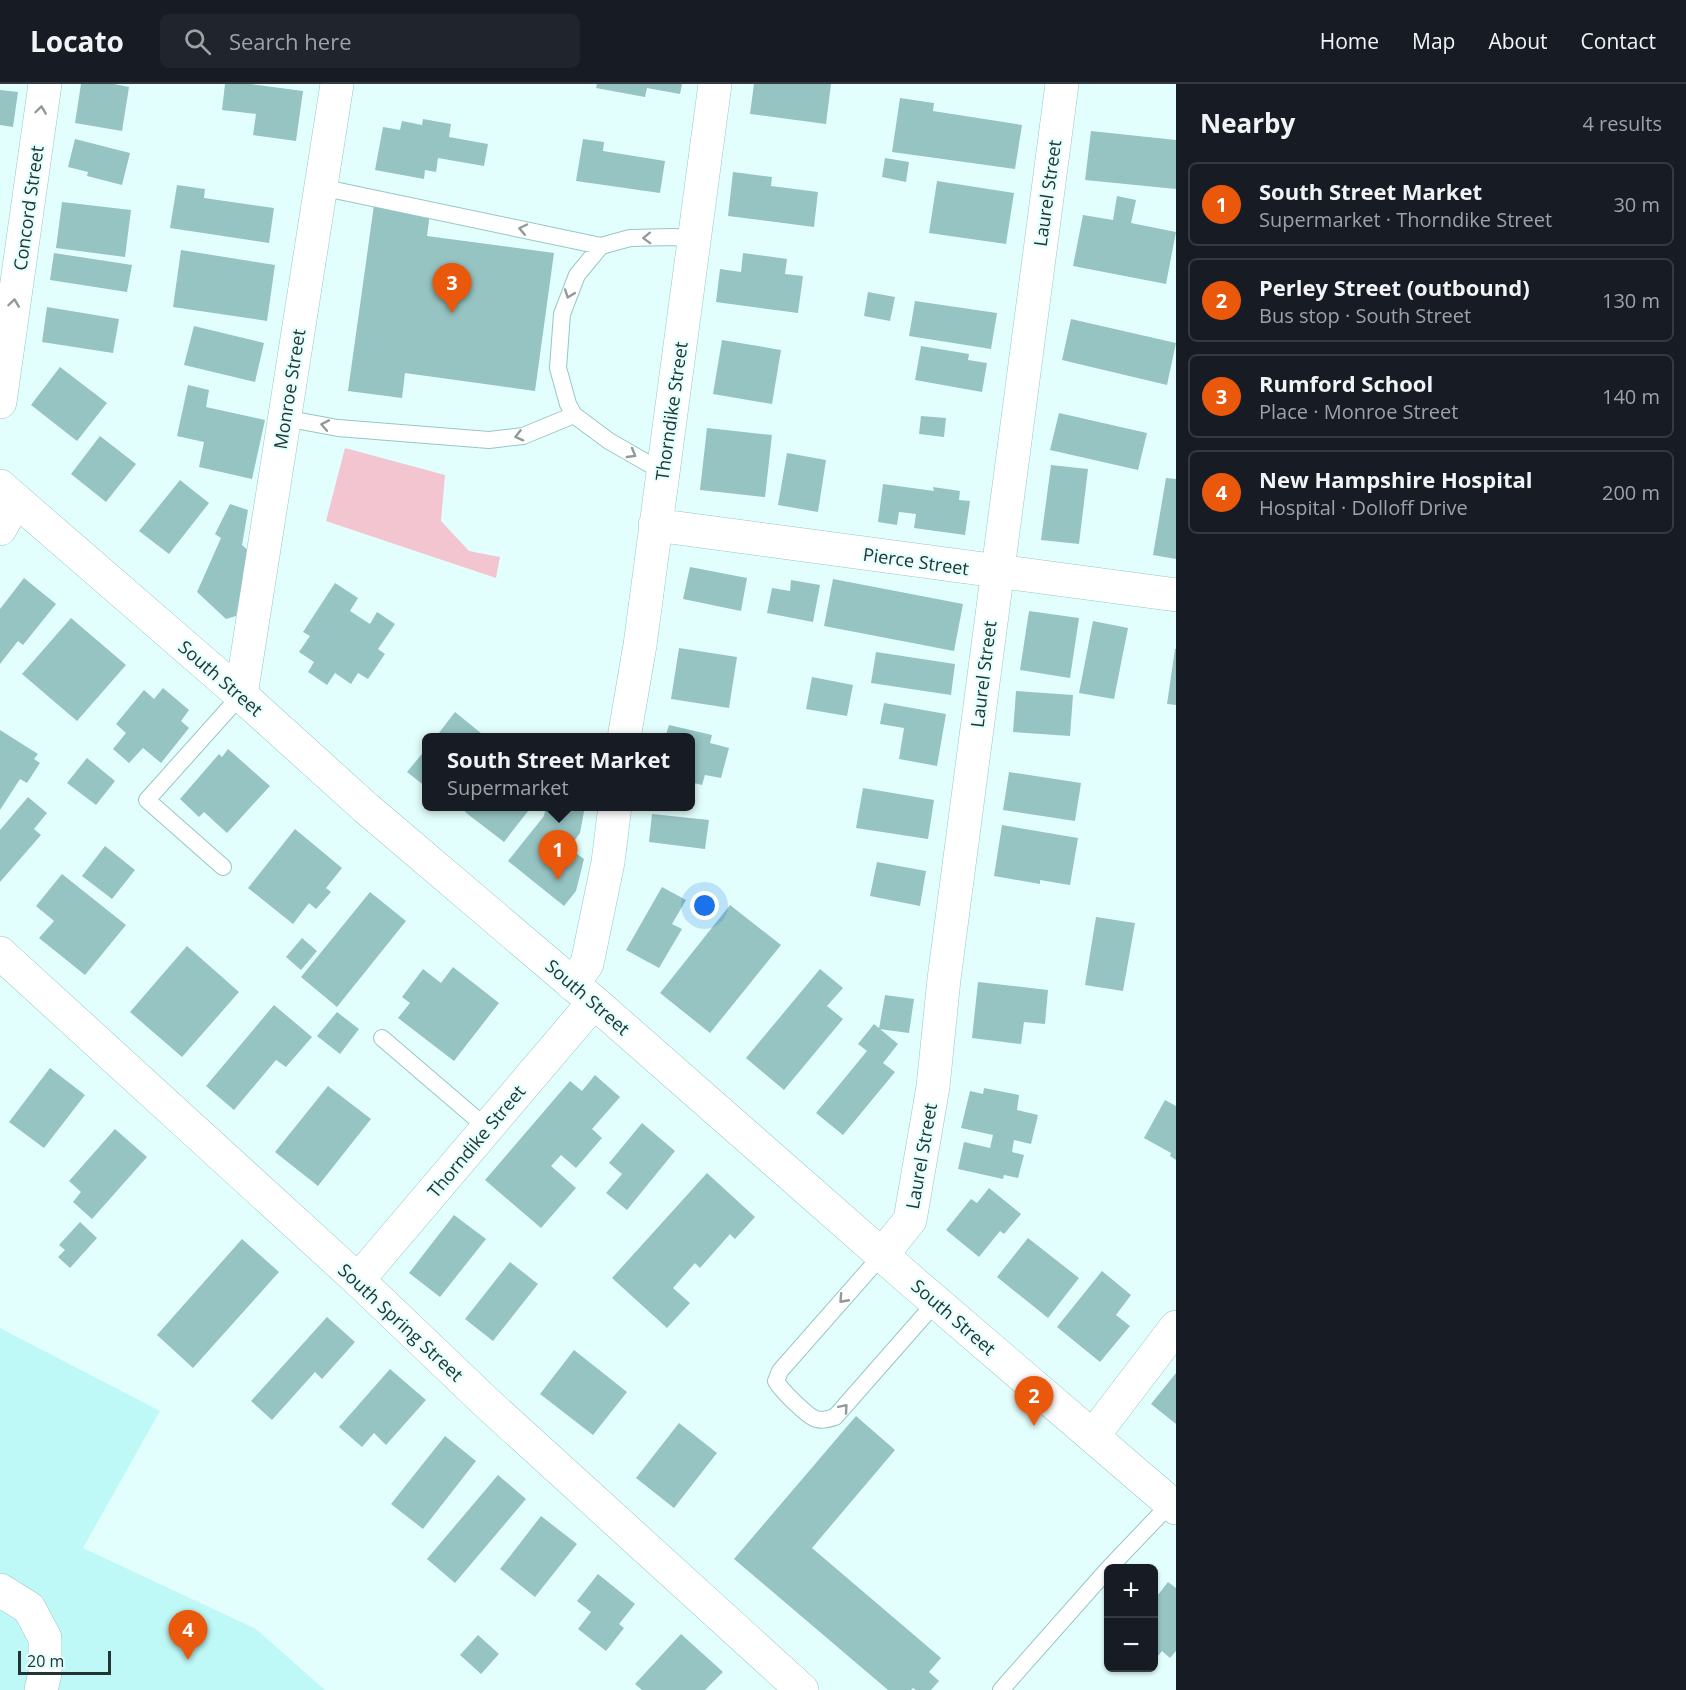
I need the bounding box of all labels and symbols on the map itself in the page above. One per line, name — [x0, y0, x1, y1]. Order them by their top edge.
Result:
one-way arrow — [35, 105, 47, 115]
street label: Laurel Street — [1028, 138, 1066, 248]
street label: Concord Street — [7, 144, 49, 272]
one-way arrow — [518, 223, 528, 236]
one-way arrow — [643, 231, 652, 244]
pin: 3 — [432, 264, 472, 313]
one-way arrow — [564, 288, 577, 299]
one-way arrow — [8, 298, 20, 308]
street label: Monroe Street — [268, 327, 310, 451]
street label: Thorndike Street — [649, 340, 693, 482]
one-way arrow — [321, 419, 331, 432]
one-way arrow — [514, 429, 524, 442]
one-way arrow — [626, 447, 636, 458]
street label: Pierce Street — [862, 542, 970, 580]
street label: Laurel Street — [965, 619, 1001, 729]
street label: South Street — [174, 635, 268, 721]
pin: 1 — [538, 830, 578, 880]
your location — [690, 891, 719, 920]
street label: South Street — [541, 954, 635, 1040]
street label: Thorndike Street — [422, 1080, 530, 1202]
street label: Laurel Street — [900, 1101, 942, 1211]
street label: South Spring Street — [333, 1258, 469, 1386]
street label: South Street — [907, 1274, 1001, 1360]
one-way arrow — [840, 1292, 851, 1303]
pin: 2 — [1014, 1376, 1054, 1426]
one-way arrow — [837, 1404, 848, 1414]
pin: 4 — [168, 1610, 207, 1660]
scale bar — [18, 1648, 111, 1676]

